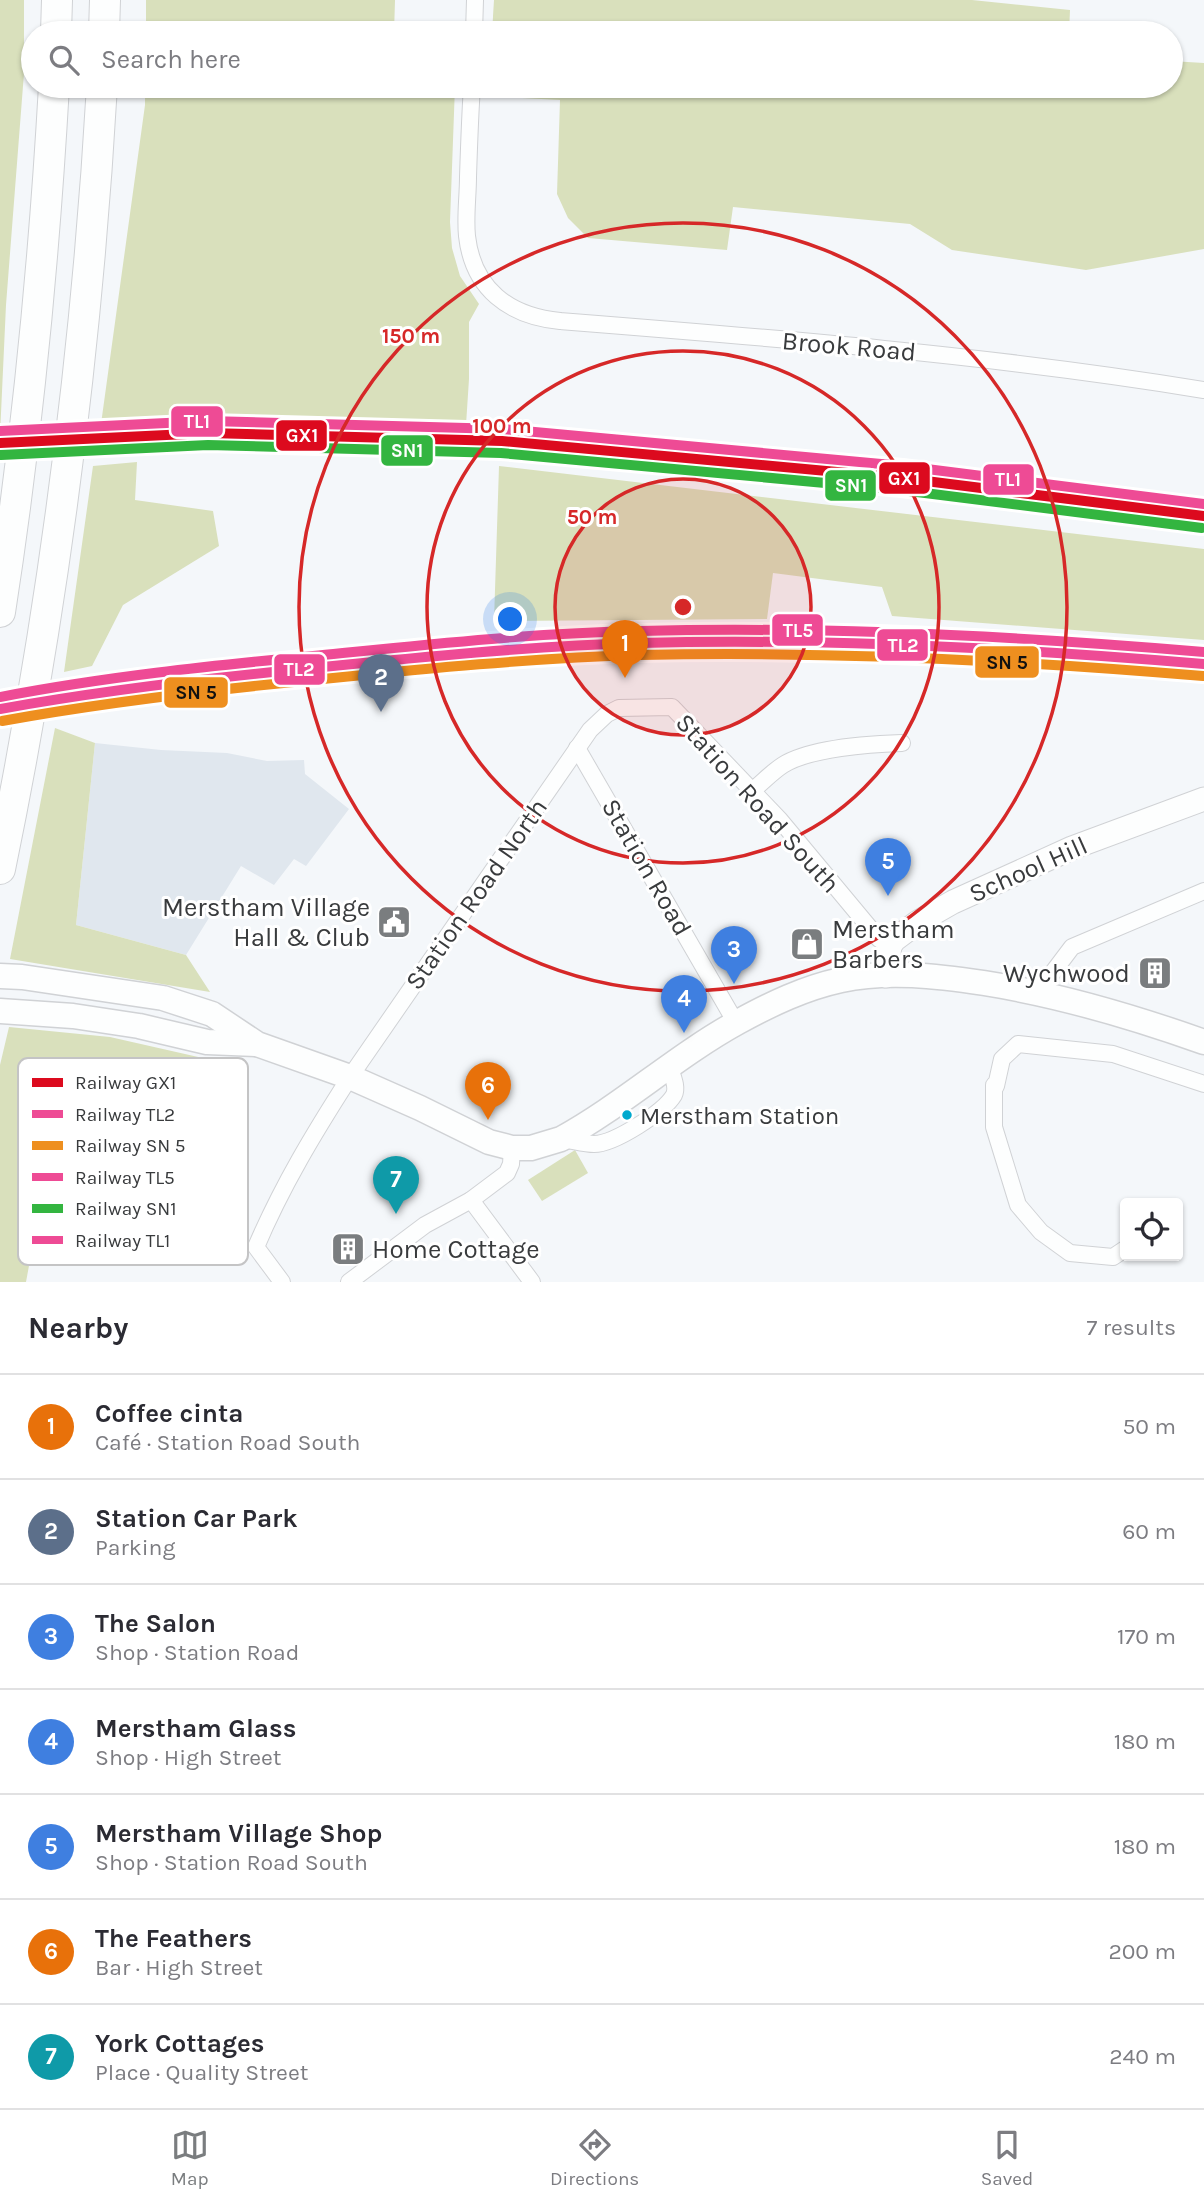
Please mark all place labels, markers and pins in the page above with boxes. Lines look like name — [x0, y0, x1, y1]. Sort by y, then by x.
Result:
centre of rings — [671, 595, 695, 619]
pin: 1 — [602, 620, 648, 678]
pin: 2 — [358, 654, 404, 712]
pin: 5 — [865, 838, 911, 896]
place label: Merstham Village Hall & Club — [162, 892, 370, 953]
public building icon: Merstham Village Hall & Club — [375, 903, 413, 941]
place label: Merstham Barbers — [832, 914, 955, 975]
shop icon: Merstham Barbers — [788, 925, 826, 963]
pin: 3 — [711, 926, 757, 984]
building icon: Wychwood — [1136, 954, 1174, 992]
place label: Wychwood — [1003, 958, 1130, 989]
pin: 4 — [661, 975, 707, 1033]
pin: 6 — [465, 1062, 511, 1120]
place label: Merstham Station — [640, 1102, 839, 1130]
marker: Merstham Station — [620, 1108, 634, 1122]
pin: 7 — [373, 1156, 419, 1214]
building icon: Home Cottage — [329, 1230, 367, 1268]
place label: Home Cottage — [372, 1234, 539, 1265]

